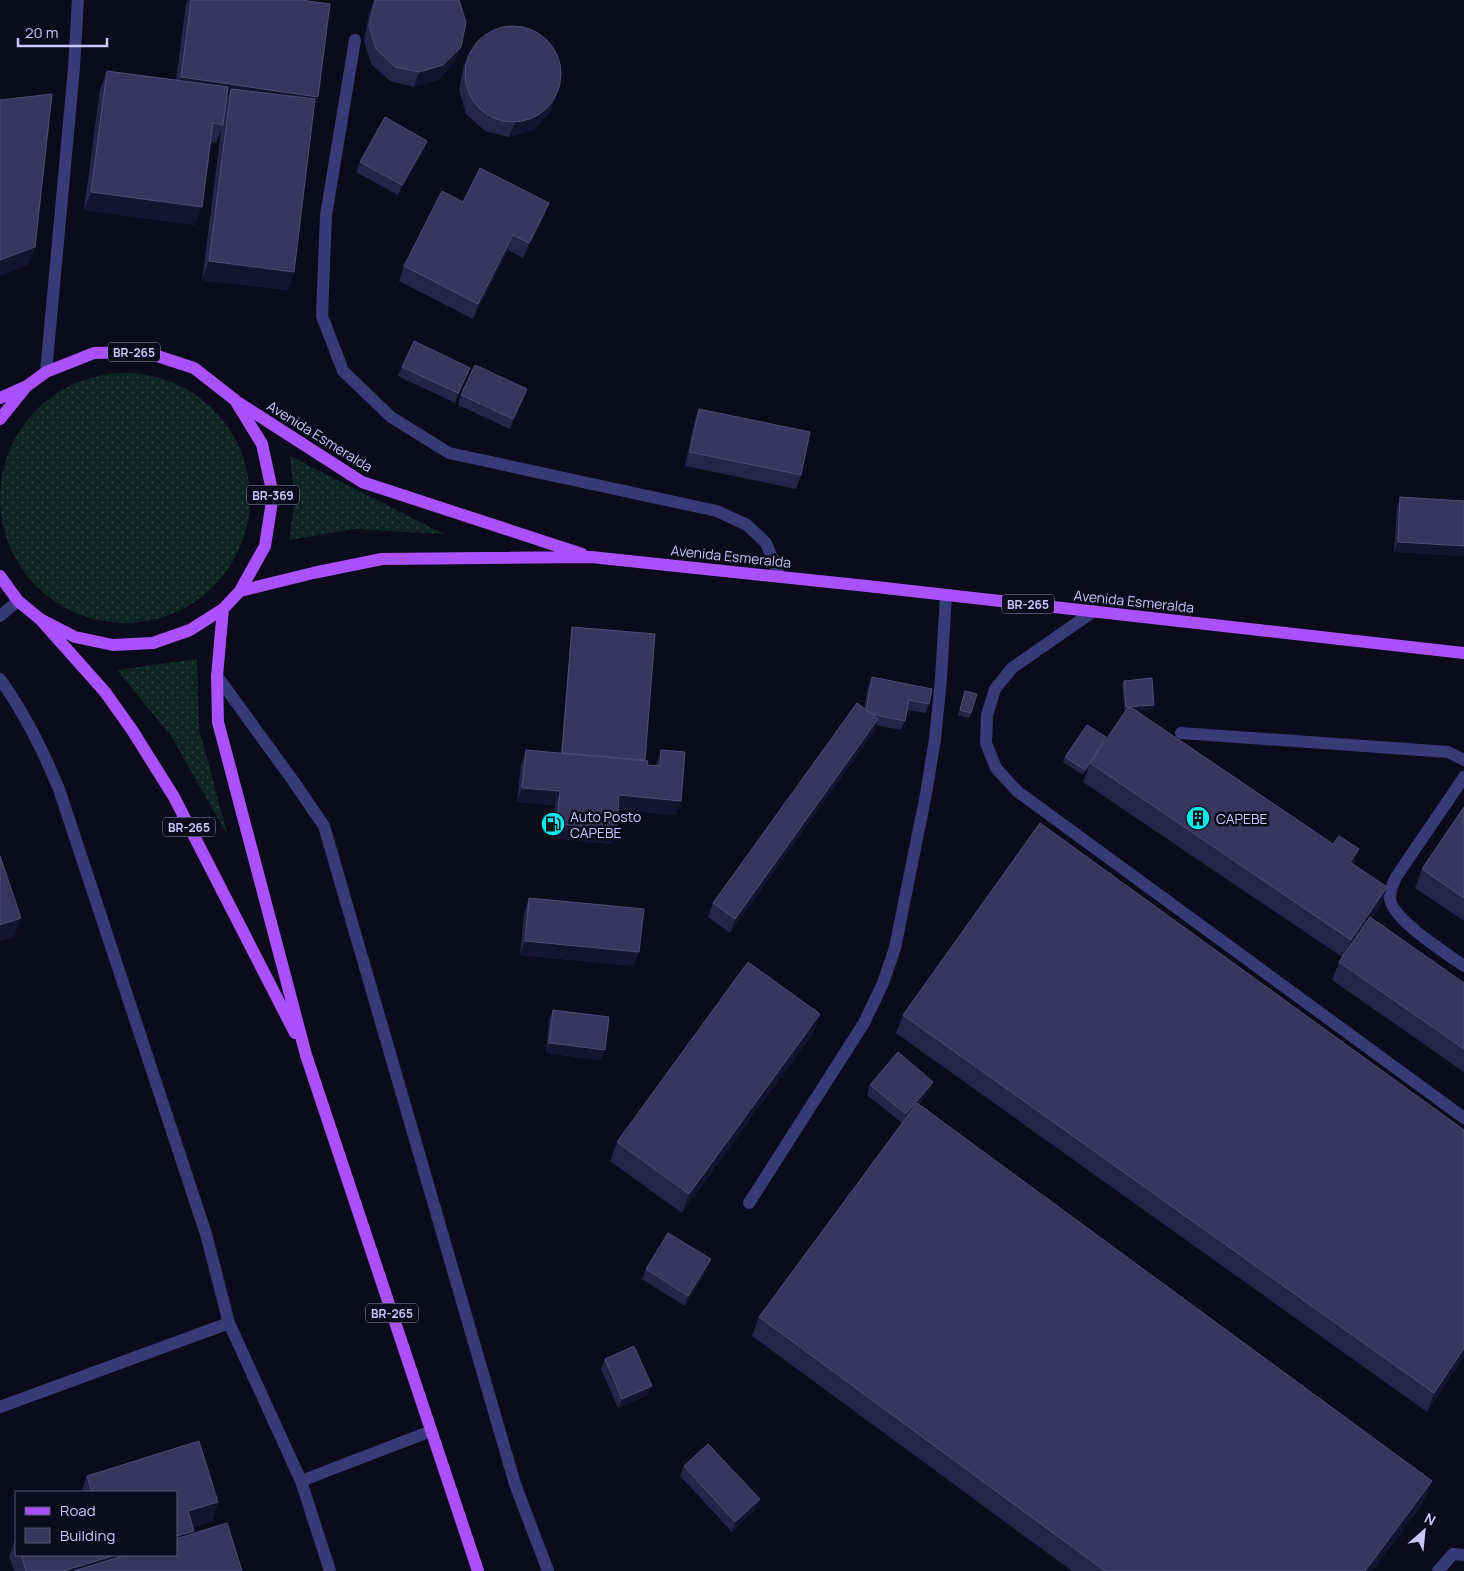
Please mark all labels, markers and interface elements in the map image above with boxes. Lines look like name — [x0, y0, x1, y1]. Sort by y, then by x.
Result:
scale bar — [18, 15, 106, 47]
text: 20 m — [25, 22, 58, 43]
road number: BR-265 — [108, 342, 160, 362]
street label: Avenida Esmeralda — [264, 396, 376, 476]
road number: BR-369 — [247, 486, 299, 504]
street label: Avenida Esmeralda — [670, 540, 792, 572]
street label: Avenida Esmeralda — [1073, 585, 1195, 617]
road number: BR-265 — [1002, 594, 1054, 614]
building icon: CAPEBE — [1185, 805, 1211, 831]
place label: Auto Posto CAPEBE — [570, 807, 641, 842]
place label: CAPEBE — [1216, 809, 1268, 828]
fuel station icon: Auto Posto CAPEBE — [540, 811, 566, 837]
road number: BR-265 — [163, 818, 215, 836]
road number: BR-265 — [366, 1304, 418, 1322]
legend — [15, 1491, 178, 1556]
text: Road — [60, 1500, 96, 1521]
north arrow — [1399, 1506, 1449, 1556]
text: N — [1421, 1508, 1439, 1530]
text: Building — [60, 1525, 115, 1546]

